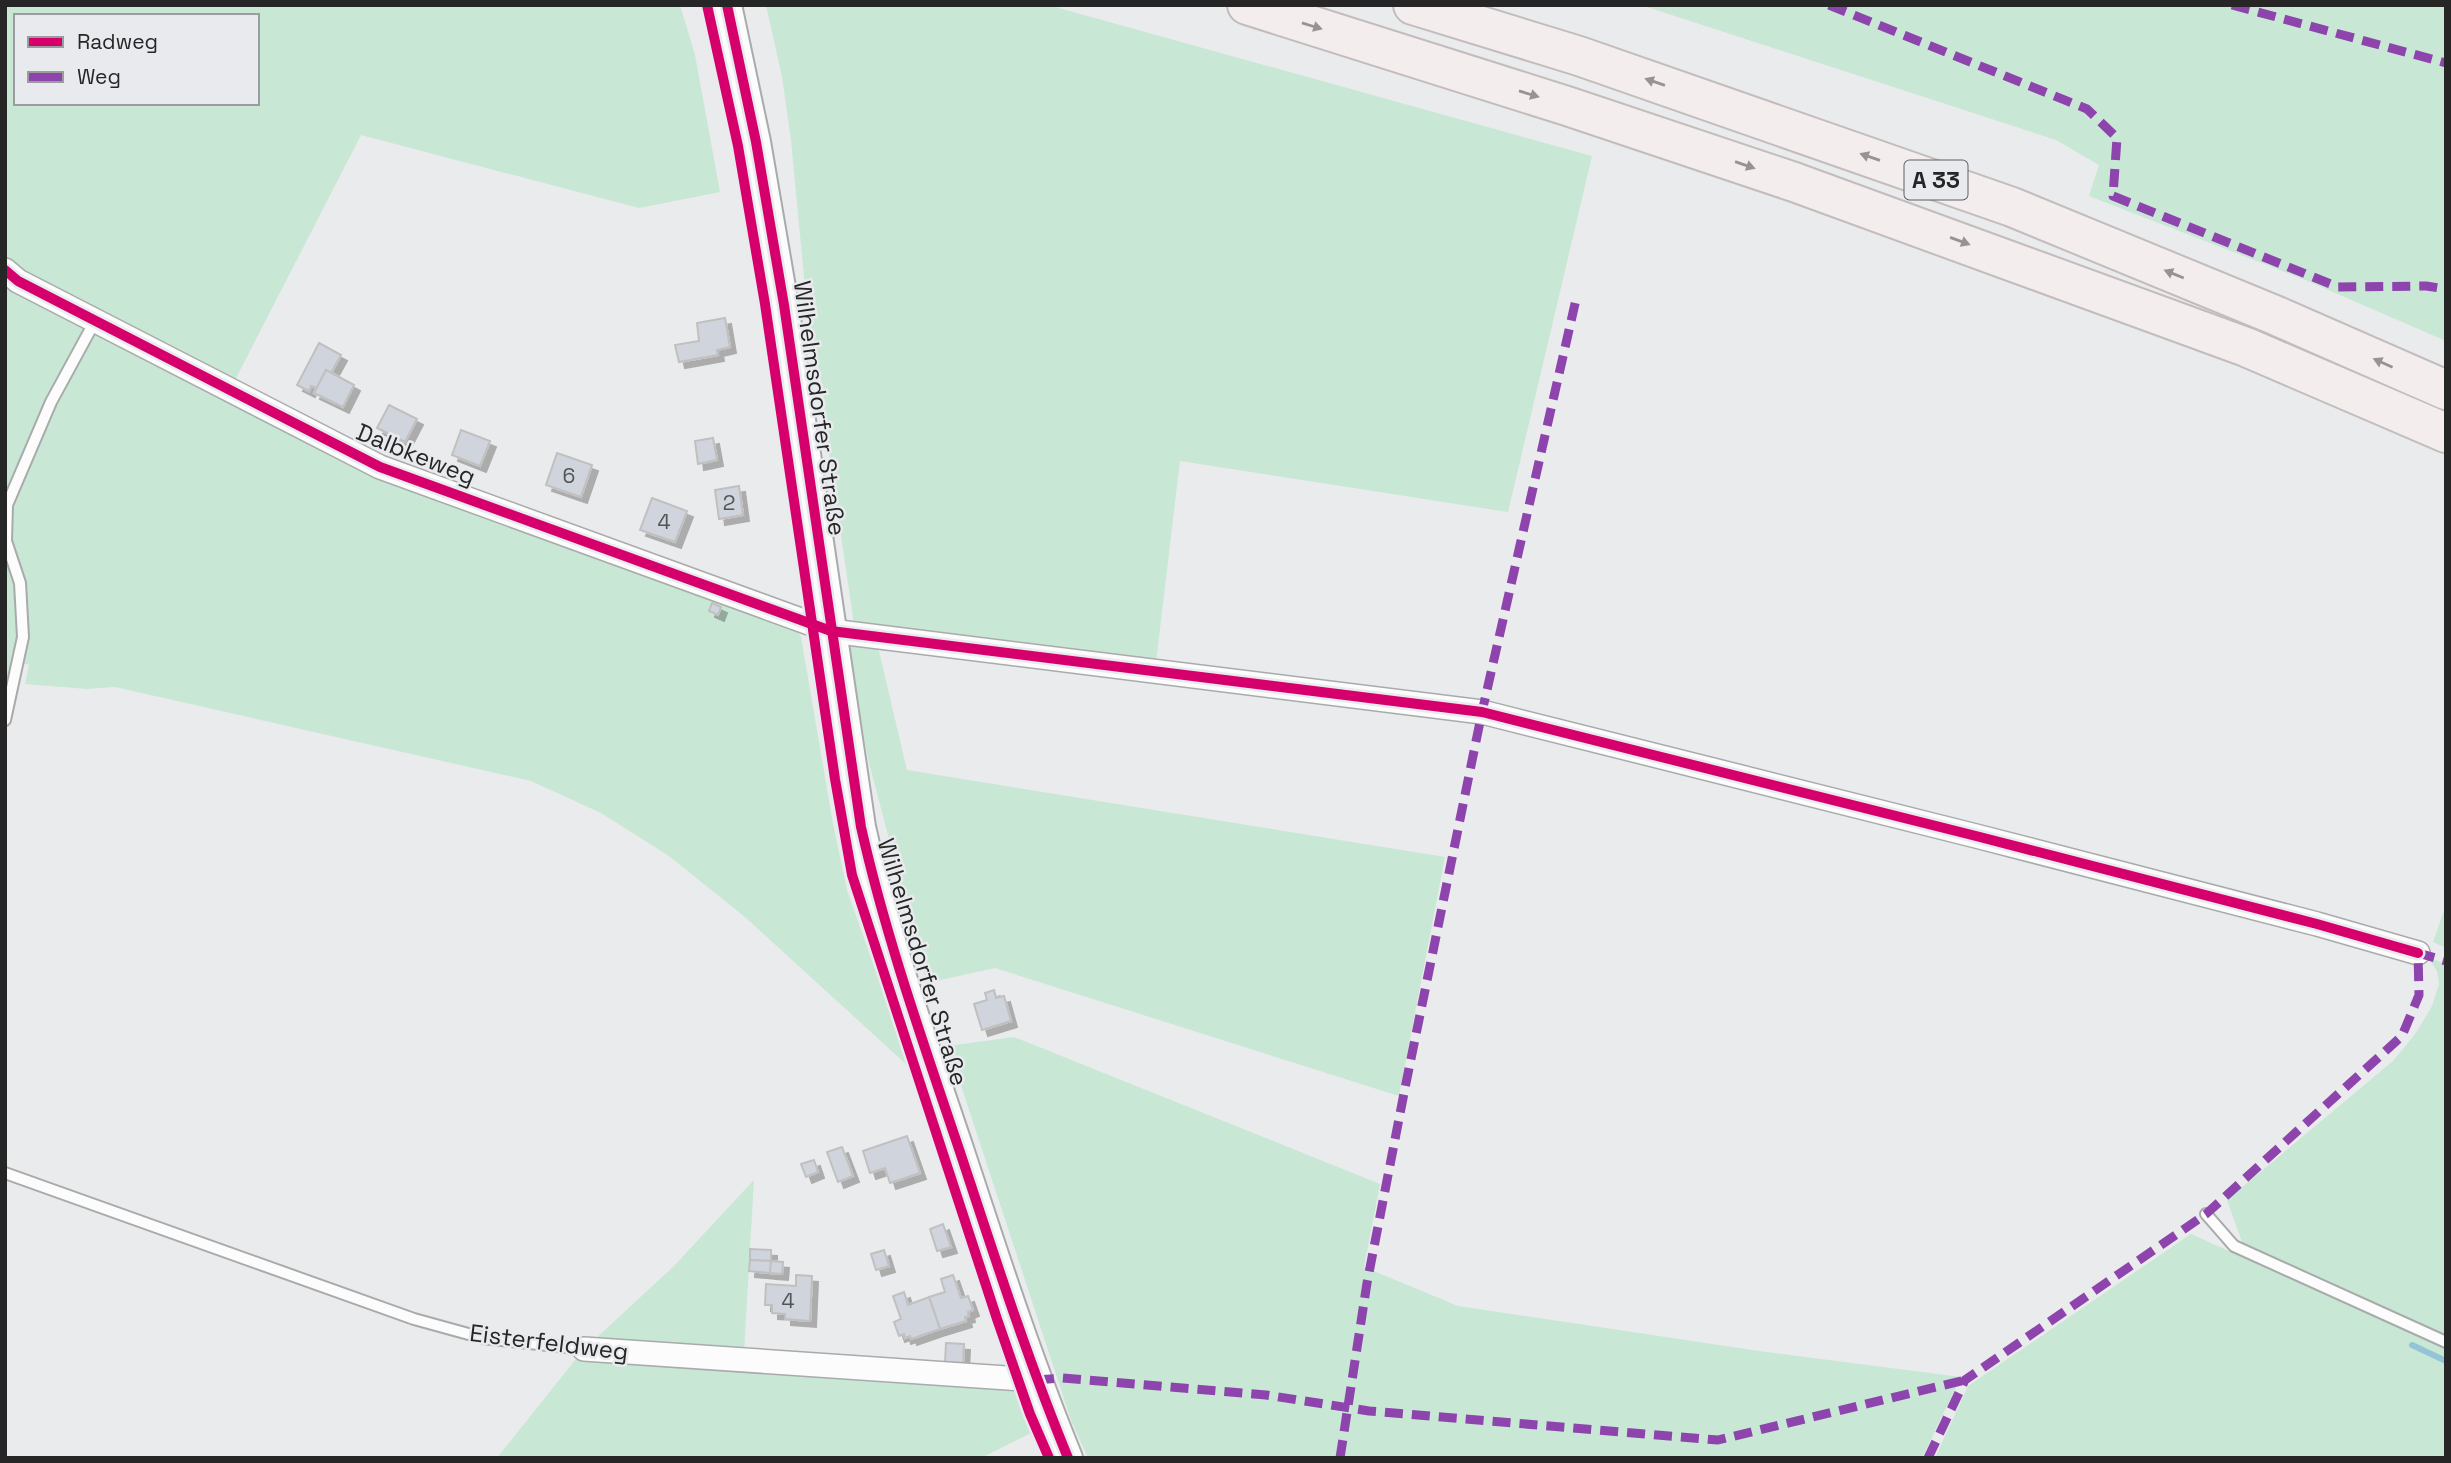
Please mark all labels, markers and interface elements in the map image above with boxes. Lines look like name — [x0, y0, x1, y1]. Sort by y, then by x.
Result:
legend — [14, 14, 259, 105]
one-way arrow — [1302, 21, 1323, 31]
text: Radweg — [77, 28, 158, 55]
text: Weg — [77, 63, 121, 90]
one-way arrow — [1645, 77, 1666, 88]
one-way arrow — [1519, 89, 1540, 99]
one-way arrow — [1860, 151, 1881, 162]
road number: A 33 — [1904, 160, 1968, 200]
one-way arrow — [1735, 161, 1756, 171]
one-way arrow — [1949, 236, 1970, 247]
one-way arrow — [2163, 268, 2184, 279]
street label: Wilhelmsdorfer Straße — [787, 279, 853, 537]
one-way arrow — [2373, 357, 2393, 369]
street label: Dalbkeweg — [352, 416, 480, 492]
house number: 6 — [563, 462, 575, 489]
house number: 2 — [723, 489, 735, 516]
house number: 4 — [657, 508, 671, 535]
street label: Wilhelmsdorfer Straße — [871, 835, 975, 1089]
house number: 4 — [781, 1287, 795, 1314]
street label: Eisterfeldweg — [468, 1317, 630, 1367]

